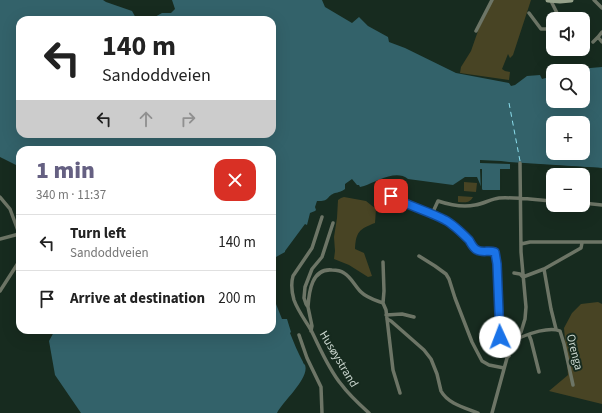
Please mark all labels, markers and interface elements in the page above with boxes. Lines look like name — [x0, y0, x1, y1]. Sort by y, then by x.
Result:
map controls — [546, 12, 590, 212]
button: sound — [546, 12, 590, 56]
text: 140 m — [102, 26, 176, 66]
icon: left — [36, 32, 88, 84]
text: Sandoddveien — [102, 63, 211, 88]
button: search — [546, 64, 590, 108]
icon: left — [93, 108, 115, 130]
icon: ahead — [135, 108, 157, 130]
icon: right — [177, 108, 199, 130]
button: + — [546, 116, 590, 160]
text: 1 min — [36, 153, 95, 188]
button: close — [214, 159, 256, 201]
button: − — [546, 168, 590, 212]
pin — [374, 179, 408, 213]
icon: arrive — [380, 185, 402, 207]
text: 340 m · 11:37 — [36, 186, 106, 204]
text: Turn left — [70, 223, 126, 244]
icon: left — [36, 232, 58, 254]
text: 140 m — [218, 232, 256, 253]
text: Sandoddveien — [70, 244, 149, 262]
icon: arrive — [36, 288, 58, 310]
text: Arrive at destination — [70, 288, 205, 309]
text: 200 m — [218, 288, 256, 309]
position arrow — [479, 316, 521, 358]
street label: Husøystrand — [315, 328, 362, 391]
street label: Orenga — [562, 332, 587, 372]

